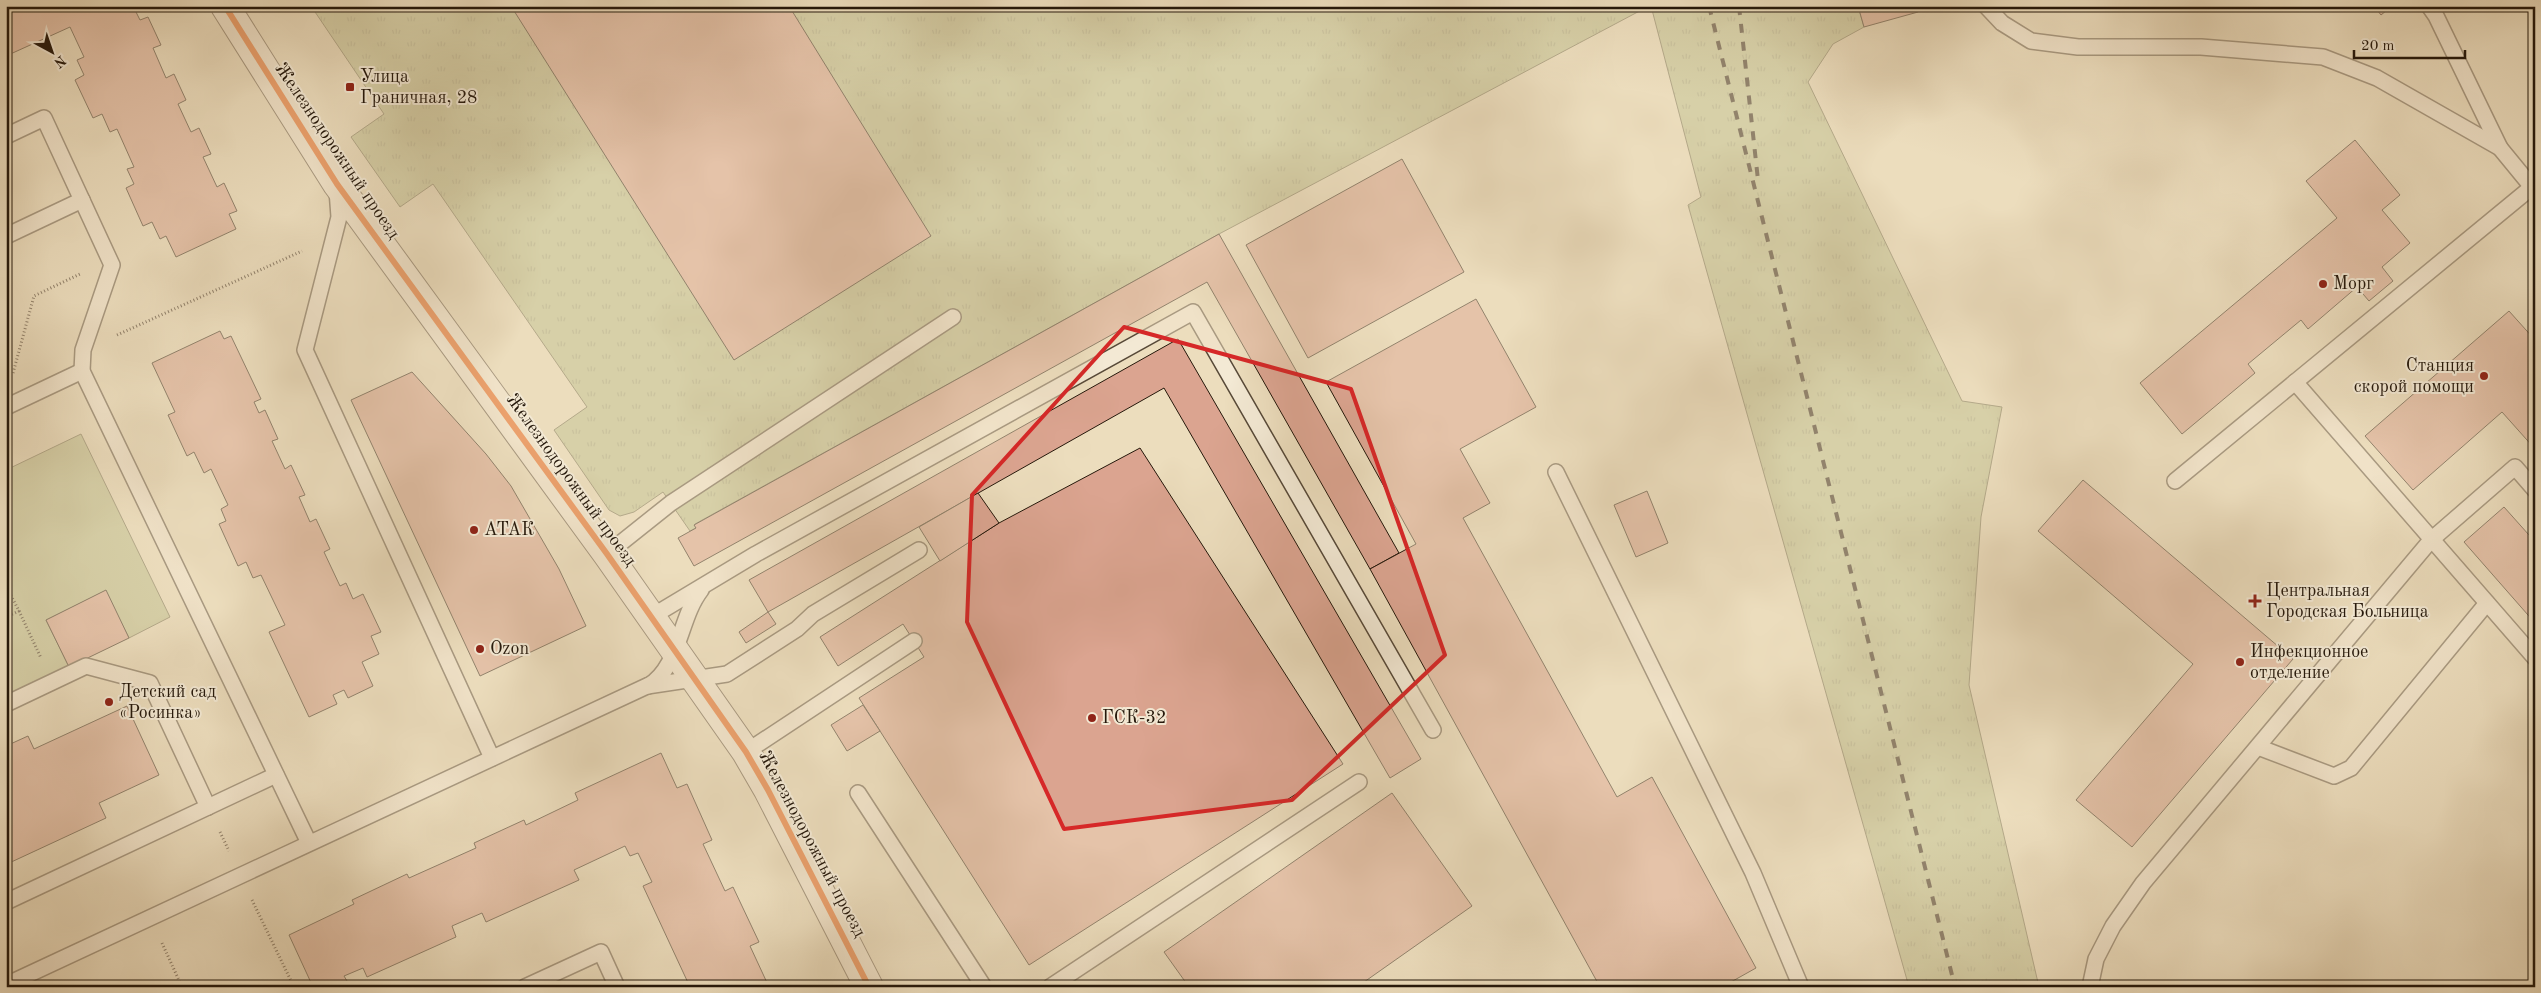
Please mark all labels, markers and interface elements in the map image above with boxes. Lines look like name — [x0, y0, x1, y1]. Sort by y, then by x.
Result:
north arrow — [28, 28, 78, 78]
scale bar — [2354, 28, 2465, 60]
text: 20 m — [2361, 39, 2395, 54]
text: N — [51, 52, 68, 70]
street label: Железнодорожный проезд — [271, 60, 403, 243]
place label: Улица Граничная, 28 — [360, 68, 478, 107]
marker: Улица Граничная, 28 — [344, 81, 356, 93]
place label: Морг — [2333, 275, 2374, 293]
marker: Морг — [2317, 278, 2329, 290]
place label: Станция скорой помощи — [2354, 357, 2474, 396]
marker: Станция скорой помощи — [2478, 370, 2490, 382]
street label: Железнодорожный проезд — [503, 390, 640, 570]
place label: АТАК — [484, 521, 534, 539]
marker: АТАК — [468, 524, 480, 536]
place label: Центральная Городская Больница — [2266, 582, 2429, 621]
marker: Центральная Городская Больница — [2248, 594, 2262, 608]
place label: Ozon — [490, 640, 529, 658]
marker: Ozon — [474, 643, 486, 655]
place label: Инфекционное отделение — [2250, 643, 2368, 682]
marker: Инфекционное отделение — [2234, 656, 2246, 668]
place label: Детский сад «Росинка» — [119, 683, 216, 722]
marker: Детский сад «Росинка» — [103, 696, 115, 708]
place label: ГСК-32 — [1102, 709, 1166, 727]
marker: ГСК-32 — [1086, 712, 1098, 724]
street label: Железнодорожный проезд — [755, 748, 869, 940]

